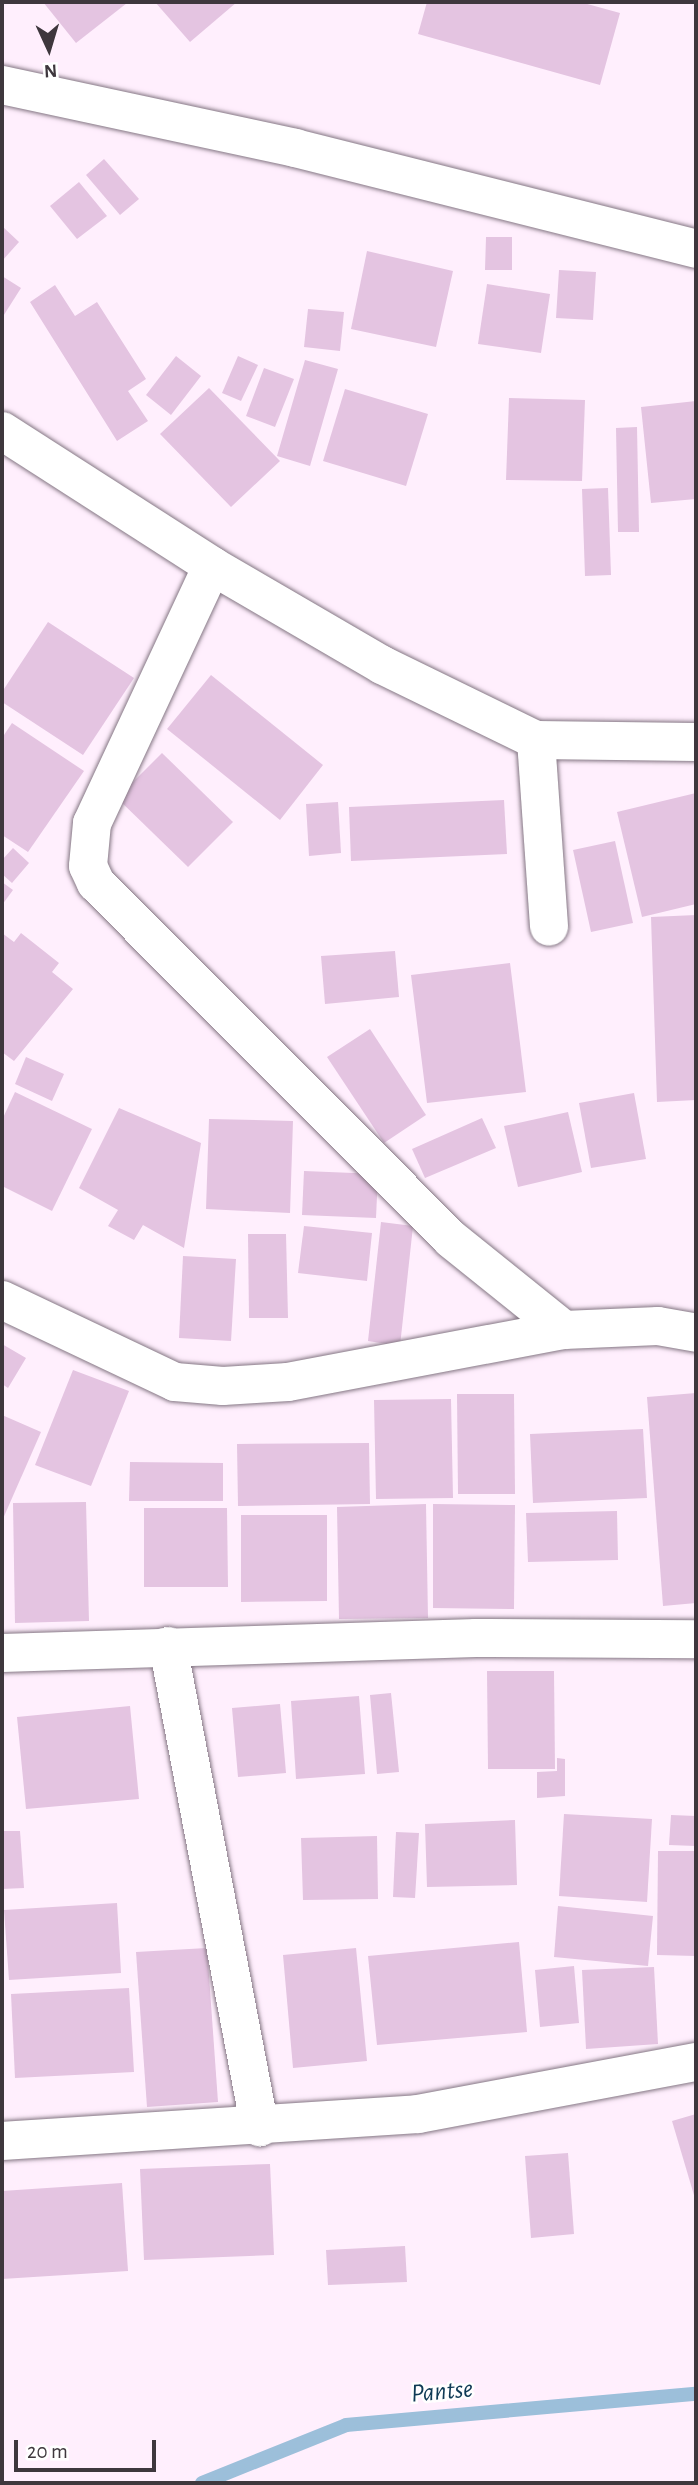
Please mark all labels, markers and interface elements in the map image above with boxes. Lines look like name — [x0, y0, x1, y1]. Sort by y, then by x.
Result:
north arrow — [14, 14, 84, 84]
text: N — [43, 61, 58, 80]
water label: Pantse — [410, 2374, 474, 2410]
scale bar — [18, 2426, 159, 2470]
text: 20 m — [27, 2441, 68, 2462]

